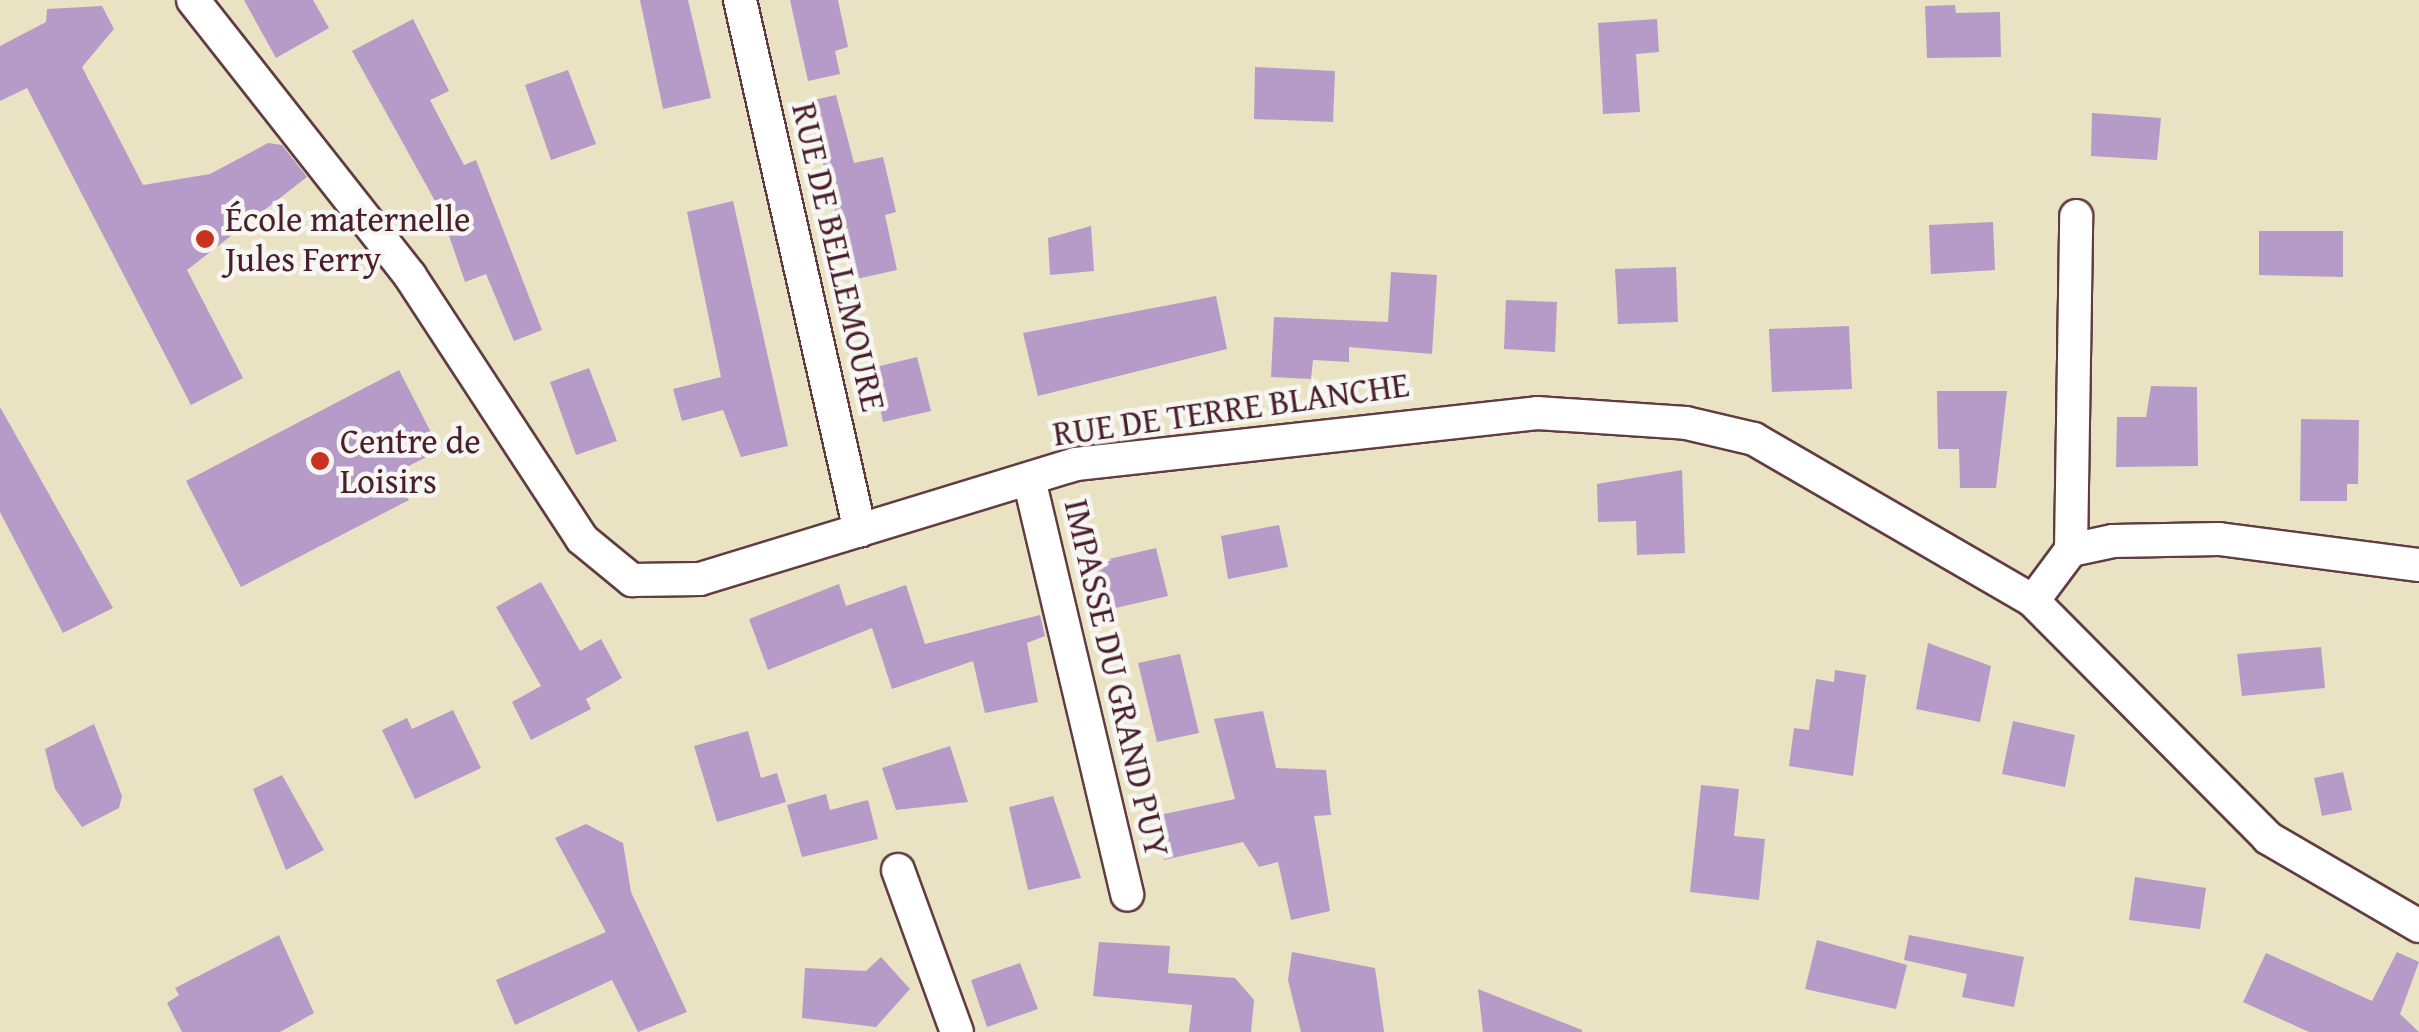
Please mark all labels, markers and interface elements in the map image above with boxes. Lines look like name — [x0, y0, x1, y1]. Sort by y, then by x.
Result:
street label: RUE DE BELLEMOURE — [783, 99, 895, 415]
place label: École maternelle Jules Ferry — [225, 198, 471, 280]
marker: École maternelle Jules Ferry — [194, 228, 216, 250]
street label: RUE DE TERRE BLANCHE — [1050, 363, 1412, 455]
place label: Centre de Loisirs — [340, 420, 481, 502]
marker: Centre de Loisirs — [309, 450, 331, 472]
street label: IMPASSE DU GRAND PUY — [1055, 495, 1179, 861]

